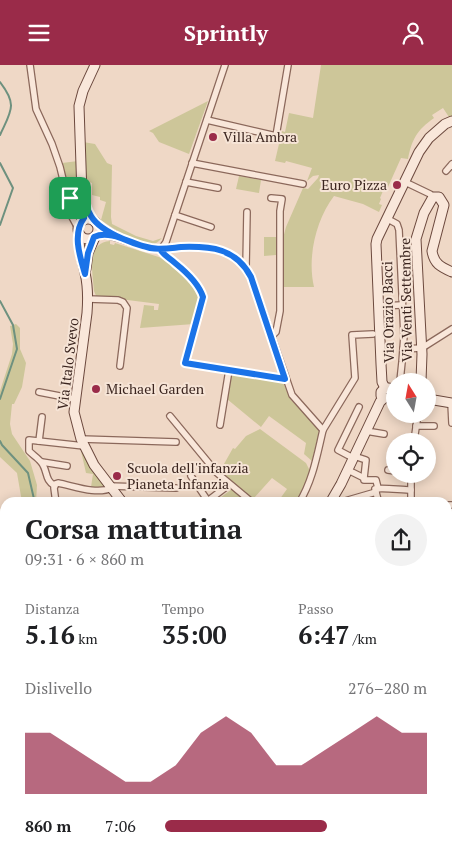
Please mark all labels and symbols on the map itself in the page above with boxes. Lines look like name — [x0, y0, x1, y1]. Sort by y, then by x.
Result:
place label: Villa Ambra — [223, 127, 297, 146]
marker: Villa Ambra — [207, 131, 219, 143]
place label: Euro Pizza — [321, 175, 387, 194]
pin — [49, 177, 91, 219]
marker: Euro Pizza — [391, 179, 403, 191]
street label: Via Venti Settembre — [395, 238, 416, 362]
street label: Via Orazio Bacci — [377, 261, 398, 363]
street label: Via Italo Svevo — [52, 317, 83, 411]
north arrow — [386, 373, 436, 423]
place label: Michael Garden — [106, 379, 205, 398]
marker: Michael Garden — [90, 383, 102, 395]
place label: Scuola dell'infanzia Pianeta Infanzia — [127, 458, 249, 493]
marker: Scuola dell'infanzia Pianeta Infanzia — [111, 470, 123, 482]

